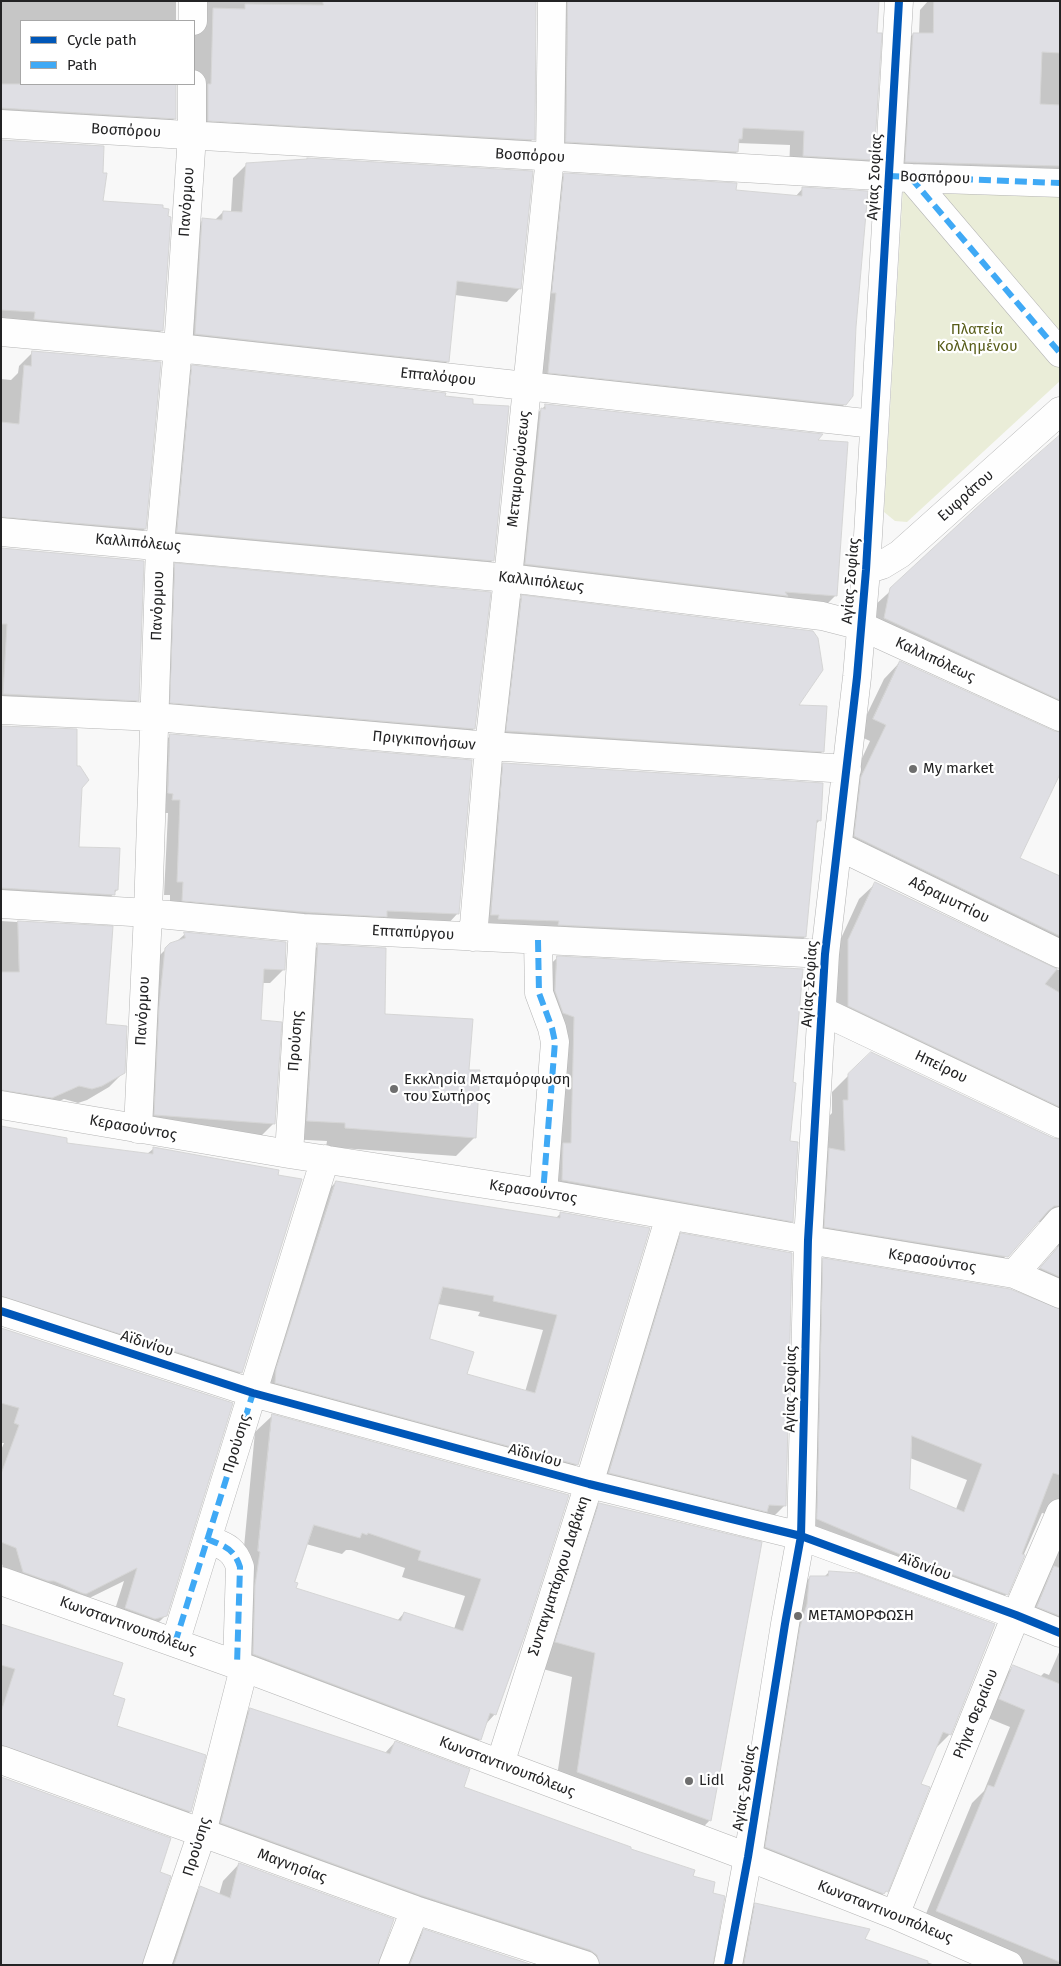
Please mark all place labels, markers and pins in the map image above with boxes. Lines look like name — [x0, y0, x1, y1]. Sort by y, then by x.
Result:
place label: My market — [923, 760, 994, 778]
marker: My market — [907, 763, 919, 775]
place label: Εκκλησία Μεταμόρφωση του Σωτήρος — [404, 1071, 570, 1106]
marker: Εκκλησία Μεταμόρφωση του Σωτήρος — [388, 1083, 400, 1095]
place label: ΜΕΤΑΜΟΡΦΩΣΗ — [808, 1607, 914, 1625]
marker: ΜΕΤΑΜΟΡΦΩΣΗ — [792, 1610, 804, 1622]
place label: Lidl — [699, 1772, 724, 1790]
marker: Lidl — [683, 1775, 695, 1787]

